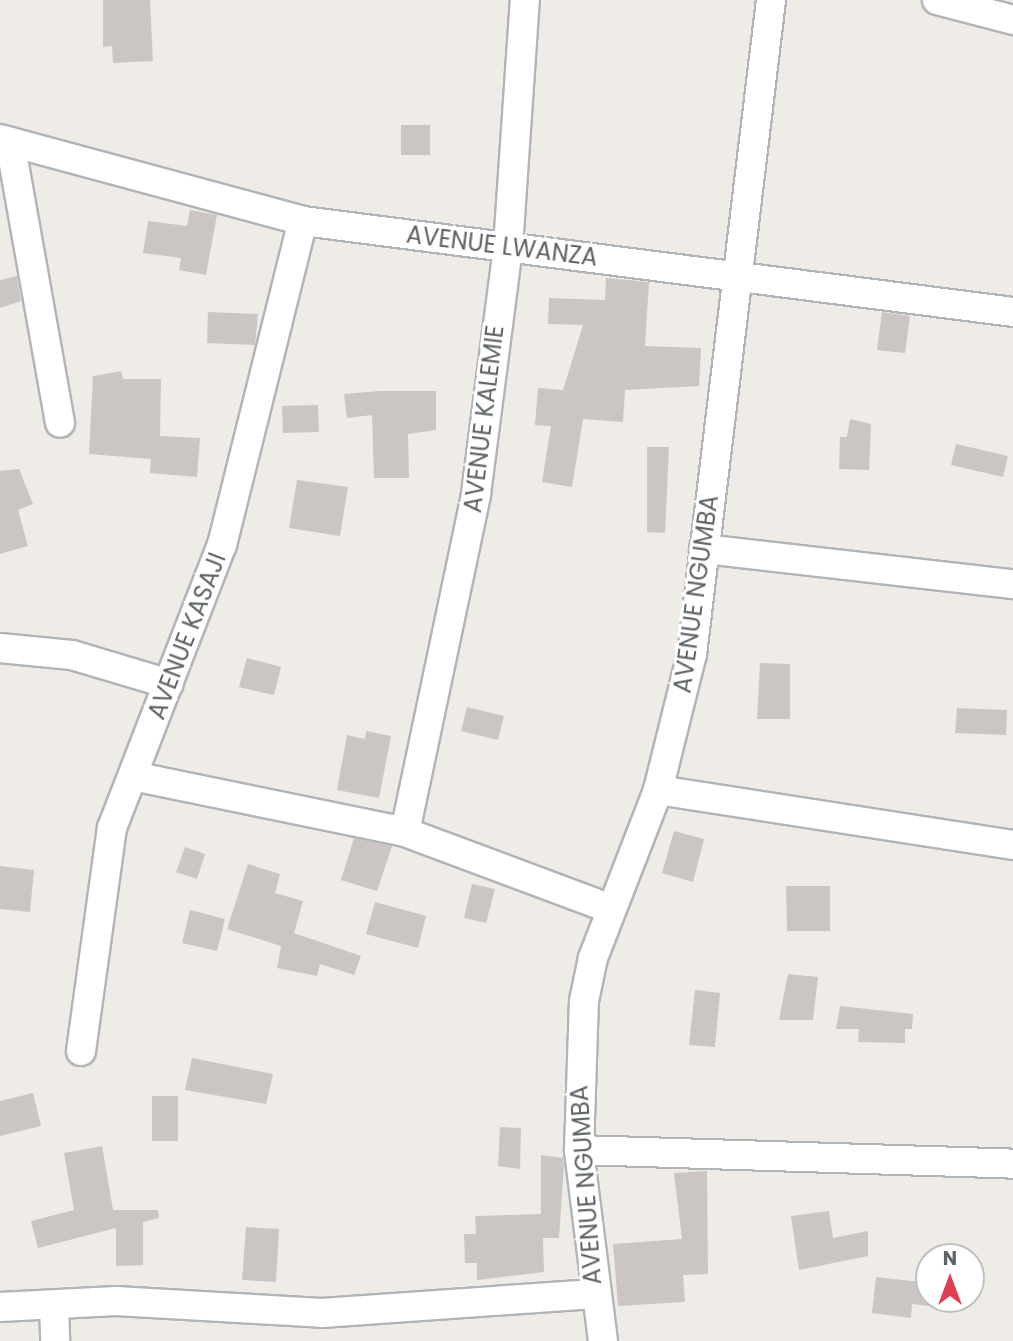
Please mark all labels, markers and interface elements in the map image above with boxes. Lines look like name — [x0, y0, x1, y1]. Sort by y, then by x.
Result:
street label: AVENUE LWANZA — [405, 220, 599, 272]
street label: AVENUE KALEMIE — [458, 324, 510, 514]
street label: AVENUE NGUMBA — [668, 493, 724, 695]
street label: AVENUE KASAJI — [142, 549, 232, 723]
street label: AVENUE NGUMBA — [565, 1084, 607, 1286]
north arrow — [915, 1243, 985, 1313]
text: N — [943, 1245, 957, 1272]

